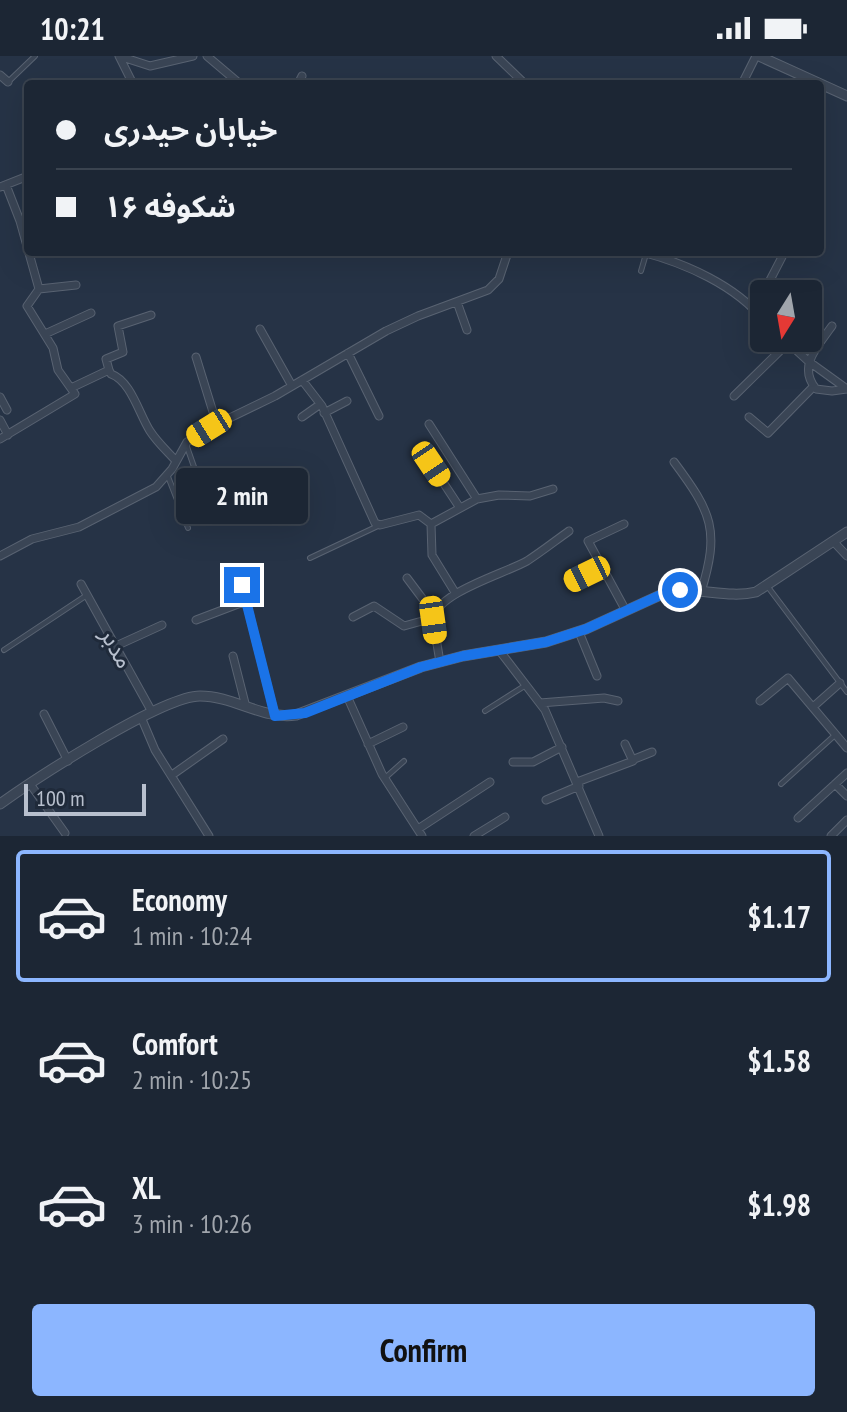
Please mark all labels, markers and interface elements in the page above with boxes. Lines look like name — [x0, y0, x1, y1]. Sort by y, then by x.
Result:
text: 10:21 — [40, 9, 105, 48]
text: خیابان حیدری — [104, 109, 277, 148]
text: شکوفه ۱۶ — [104, 186, 236, 225]
north arrow — [750, 280, 822, 352]
map controls — [750, 280, 822, 352]
car — [182, 405, 236, 451]
car — [408, 437, 454, 491]
callout: 2 min — [176, 469, 308, 525]
text: 2 min — [216, 479, 268, 512]
car — [560, 553, 614, 595]
route end — [224, 567, 260, 603]
route start — [662, 572, 698, 608]
car — [418, 595, 448, 645]
street label: مدبر — [93, 622, 141, 674]
scale bar — [24, 780, 146, 816]
text: 100 m — [36, 784, 85, 812]
icon: car — [36, 880, 108, 952]
text: Economy — [132, 880, 227, 919]
text: $1.17 — [747, 897, 811, 936]
text: 1 min · 10:24 — [132, 919, 252, 952]
icon: car — [36, 1024, 108, 1096]
text: Comfort — [132, 1024, 218, 1063]
text: $1.58 — [747, 1041, 811, 1080]
text: 2 min · 10:25 — [132, 1063, 252, 1096]
icon: car — [36, 1168, 108, 1240]
text: XL — [132, 1168, 161, 1207]
text: $1.98 — [747, 1185, 811, 1224]
text: 3 min · 10:26 — [132, 1207, 252, 1240]
button: Confirm — [32, 1304, 815, 1396]

